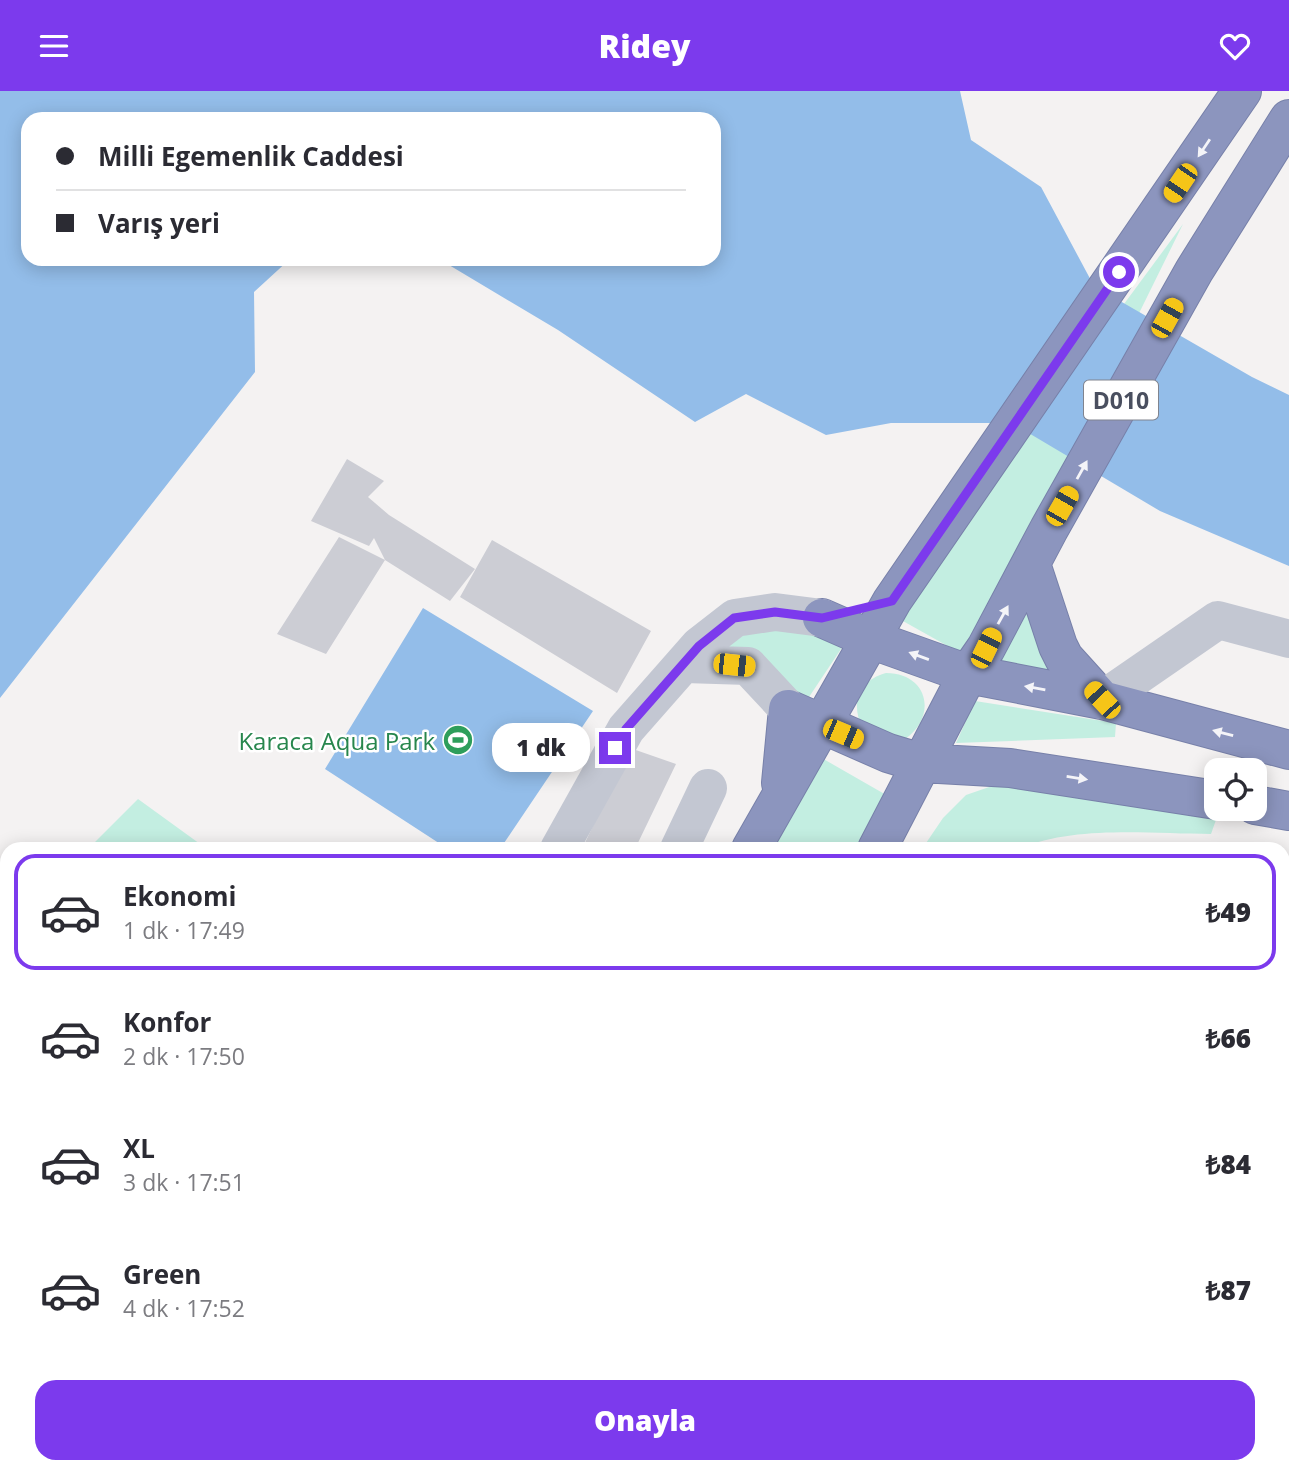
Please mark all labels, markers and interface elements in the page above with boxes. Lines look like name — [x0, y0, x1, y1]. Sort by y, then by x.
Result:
text: Ridey — [599, 24, 690, 67]
icon: menu — [35, 27, 73, 65]
icon: heart — [1216, 27, 1254, 65]
text: Milli Egemenlik Caddesi — [98, 138, 404, 174]
one-way arrow — [1198, 138, 1211, 157]
car — [1160, 160, 1201, 206]
text: Varış yeri — [98, 205, 220, 241]
route start — [1103, 256, 1135, 288]
car — [1148, 295, 1187, 341]
road number: D010 — [1084, 381, 1158, 419]
one-way arrow — [1076, 460, 1088, 480]
car — [1043, 483, 1082, 529]
one-way arrow — [997, 606, 1009, 625]
car — [968, 625, 1005, 671]
one-way arrow — [908, 651, 929, 662]
car — [713, 652, 756, 678]
car — [1080, 677, 1125, 723]
one-way arrow — [1024, 682, 1046, 693]
car — [820, 716, 867, 752]
sports icon: Karaca Aqua Park — [441, 723, 475, 757]
callout: 1 dk — [492, 723, 590, 773]
place label: Karaca Aqua Park — [238, 724, 435, 757]
one-way arrow — [1212, 727, 1233, 737]
text: 1 dk — [516, 731, 566, 763]
route end — [599, 732, 631, 764]
map controls — [1204, 758, 1267, 821]
button: locate — [1204, 758, 1267, 821]
one-way arrow — [1067, 773, 1089, 784]
text: Ekonomi — [123, 878, 236, 914]
icon: car — [39, 881, 102, 944]
text: ₺49 — [1206, 894, 1251, 930]
text: 1 dk · 17:49 — [123, 914, 245, 946]
text: Konfor — [123, 1004, 211, 1040]
icon: car — [39, 1007, 102, 1070]
text: ₺66 — [1206, 1020, 1251, 1056]
text: 2 dk · 17:50 — [123, 1040, 245, 1072]
text: XL — [123, 1130, 155, 1166]
icon: car — [39, 1133, 102, 1196]
text: ₺84 — [1206, 1146, 1251, 1182]
text: 3 dk · 17:51 — [123, 1166, 245, 1198]
text: Green — [123, 1256, 201, 1292]
icon: car — [39, 1259, 102, 1322]
text: ₺87 — [1206, 1272, 1251, 1308]
text: 4 dk · 17:52 — [123, 1292, 245, 1324]
button: Onayla — [35, 1380, 1255, 1460]

